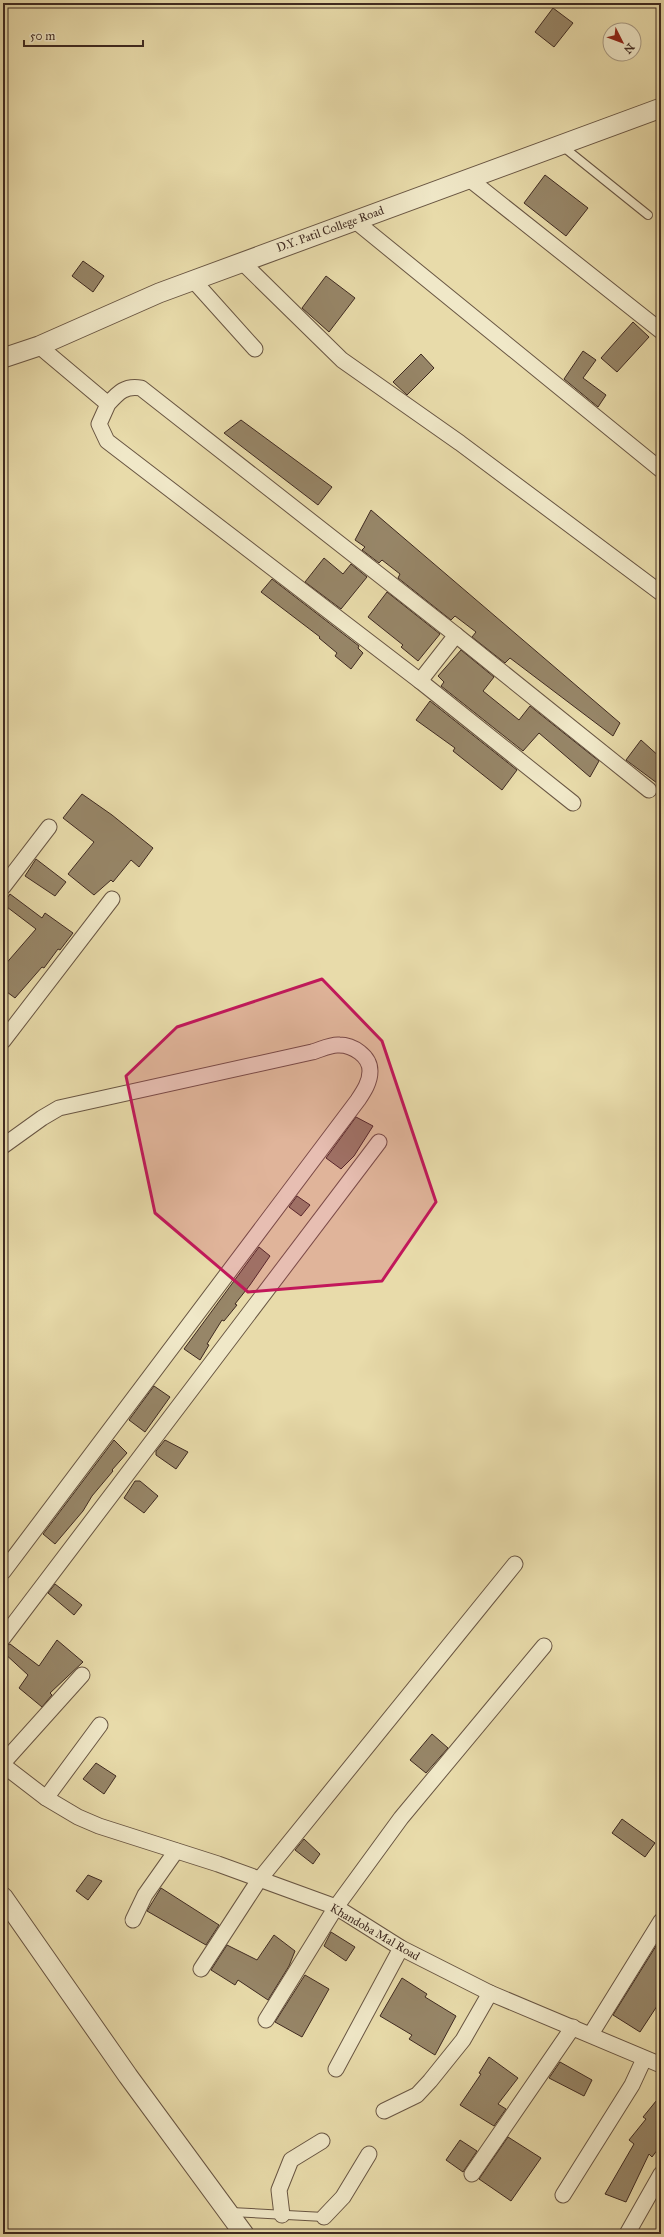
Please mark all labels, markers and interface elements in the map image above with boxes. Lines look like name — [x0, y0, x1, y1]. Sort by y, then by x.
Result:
scale bar — [24, 22, 143, 48]
north arrow — [602, 22, 642, 62]
text: 50 m — [30, 29, 55, 43]
text: N — [621, 41, 637, 57]
street label: D.Y. Patil College Road — [274, 203, 386, 256]
street label: Khandoba Mal Road — [328, 1901, 422, 1963]

